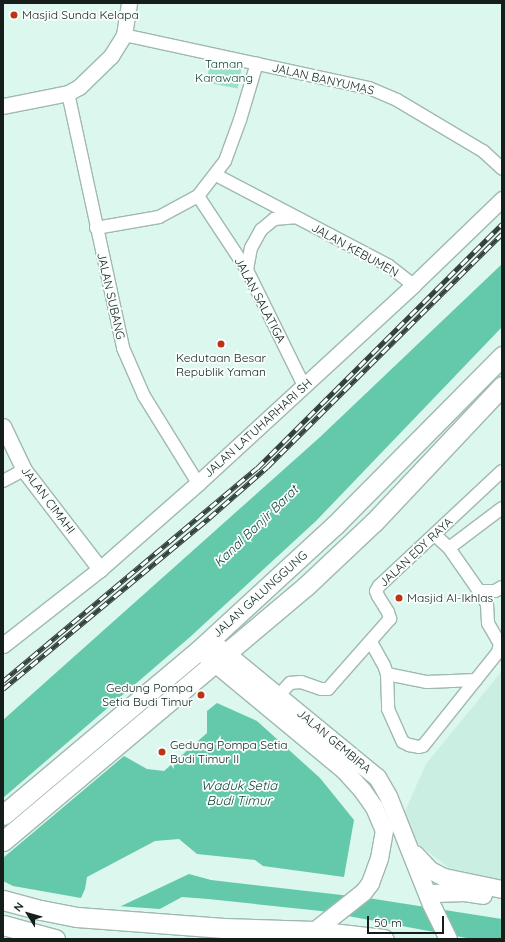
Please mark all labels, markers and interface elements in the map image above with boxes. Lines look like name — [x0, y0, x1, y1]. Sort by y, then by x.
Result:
place label: Masjid Sunda Kelapa — [22, 8, 139, 22]
marker: Masjid Sunda Kelapa — [9, 10, 19, 20]
park label: Taman Karawang — [195, 57, 253, 85]
street label: JALAN BANYUMAS — [270, 60, 376, 98]
street label: JALAN KEBUMEN — [309, 220, 401, 280]
street label: JALAN SUBANG — [94, 251, 128, 341]
street label: JALAN SALATIGA — [231, 255, 289, 345]
marker: Kedutaan Besar Republik Yaman — [216, 339, 226, 349]
place label: Kedutaan Besar Republik Yaman — [176, 351, 266, 379]
street label: JALAN LATUHARHARI SH — [201, 376, 315, 480]
street label: JALAN CIMAHI — [18, 463, 78, 537]
water label: Kanal Banjir Barat — [211, 482, 301, 570]
street label: JALAN EDY RAYA — [376, 514, 456, 590]
street label: JALAN GALUNGGUNG — [210, 548, 310, 640]
place label: Masjid Al-Ikhlas — [407, 591, 493, 605]
marker: Masjid Al-Ikhlas — [394, 593, 404, 603]
place label: Gedung Pompa Setia Budi Timur — [102, 681, 193, 709]
marker: Gedung Pompa Setia Budi Timur — [196, 690, 206, 700]
street label: JALAN GEMBIRA — [294, 706, 374, 776]
place label: Gedung Pompa Setia Budi Timur II — [170, 738, 288, 766]
marker: Gedung Pompa Setia Budi Timur II — [157, 747, 167, 757]
water label: Waduk Setia Budi Timur — [201, 778, 277, 809]
north arrow — [8, 894, 48, 934]
text: N — [10, 899, 26, 914]
scale bar — [369, 908, 446, 934]
text: 50 m — [374, 915, 402, 930]

